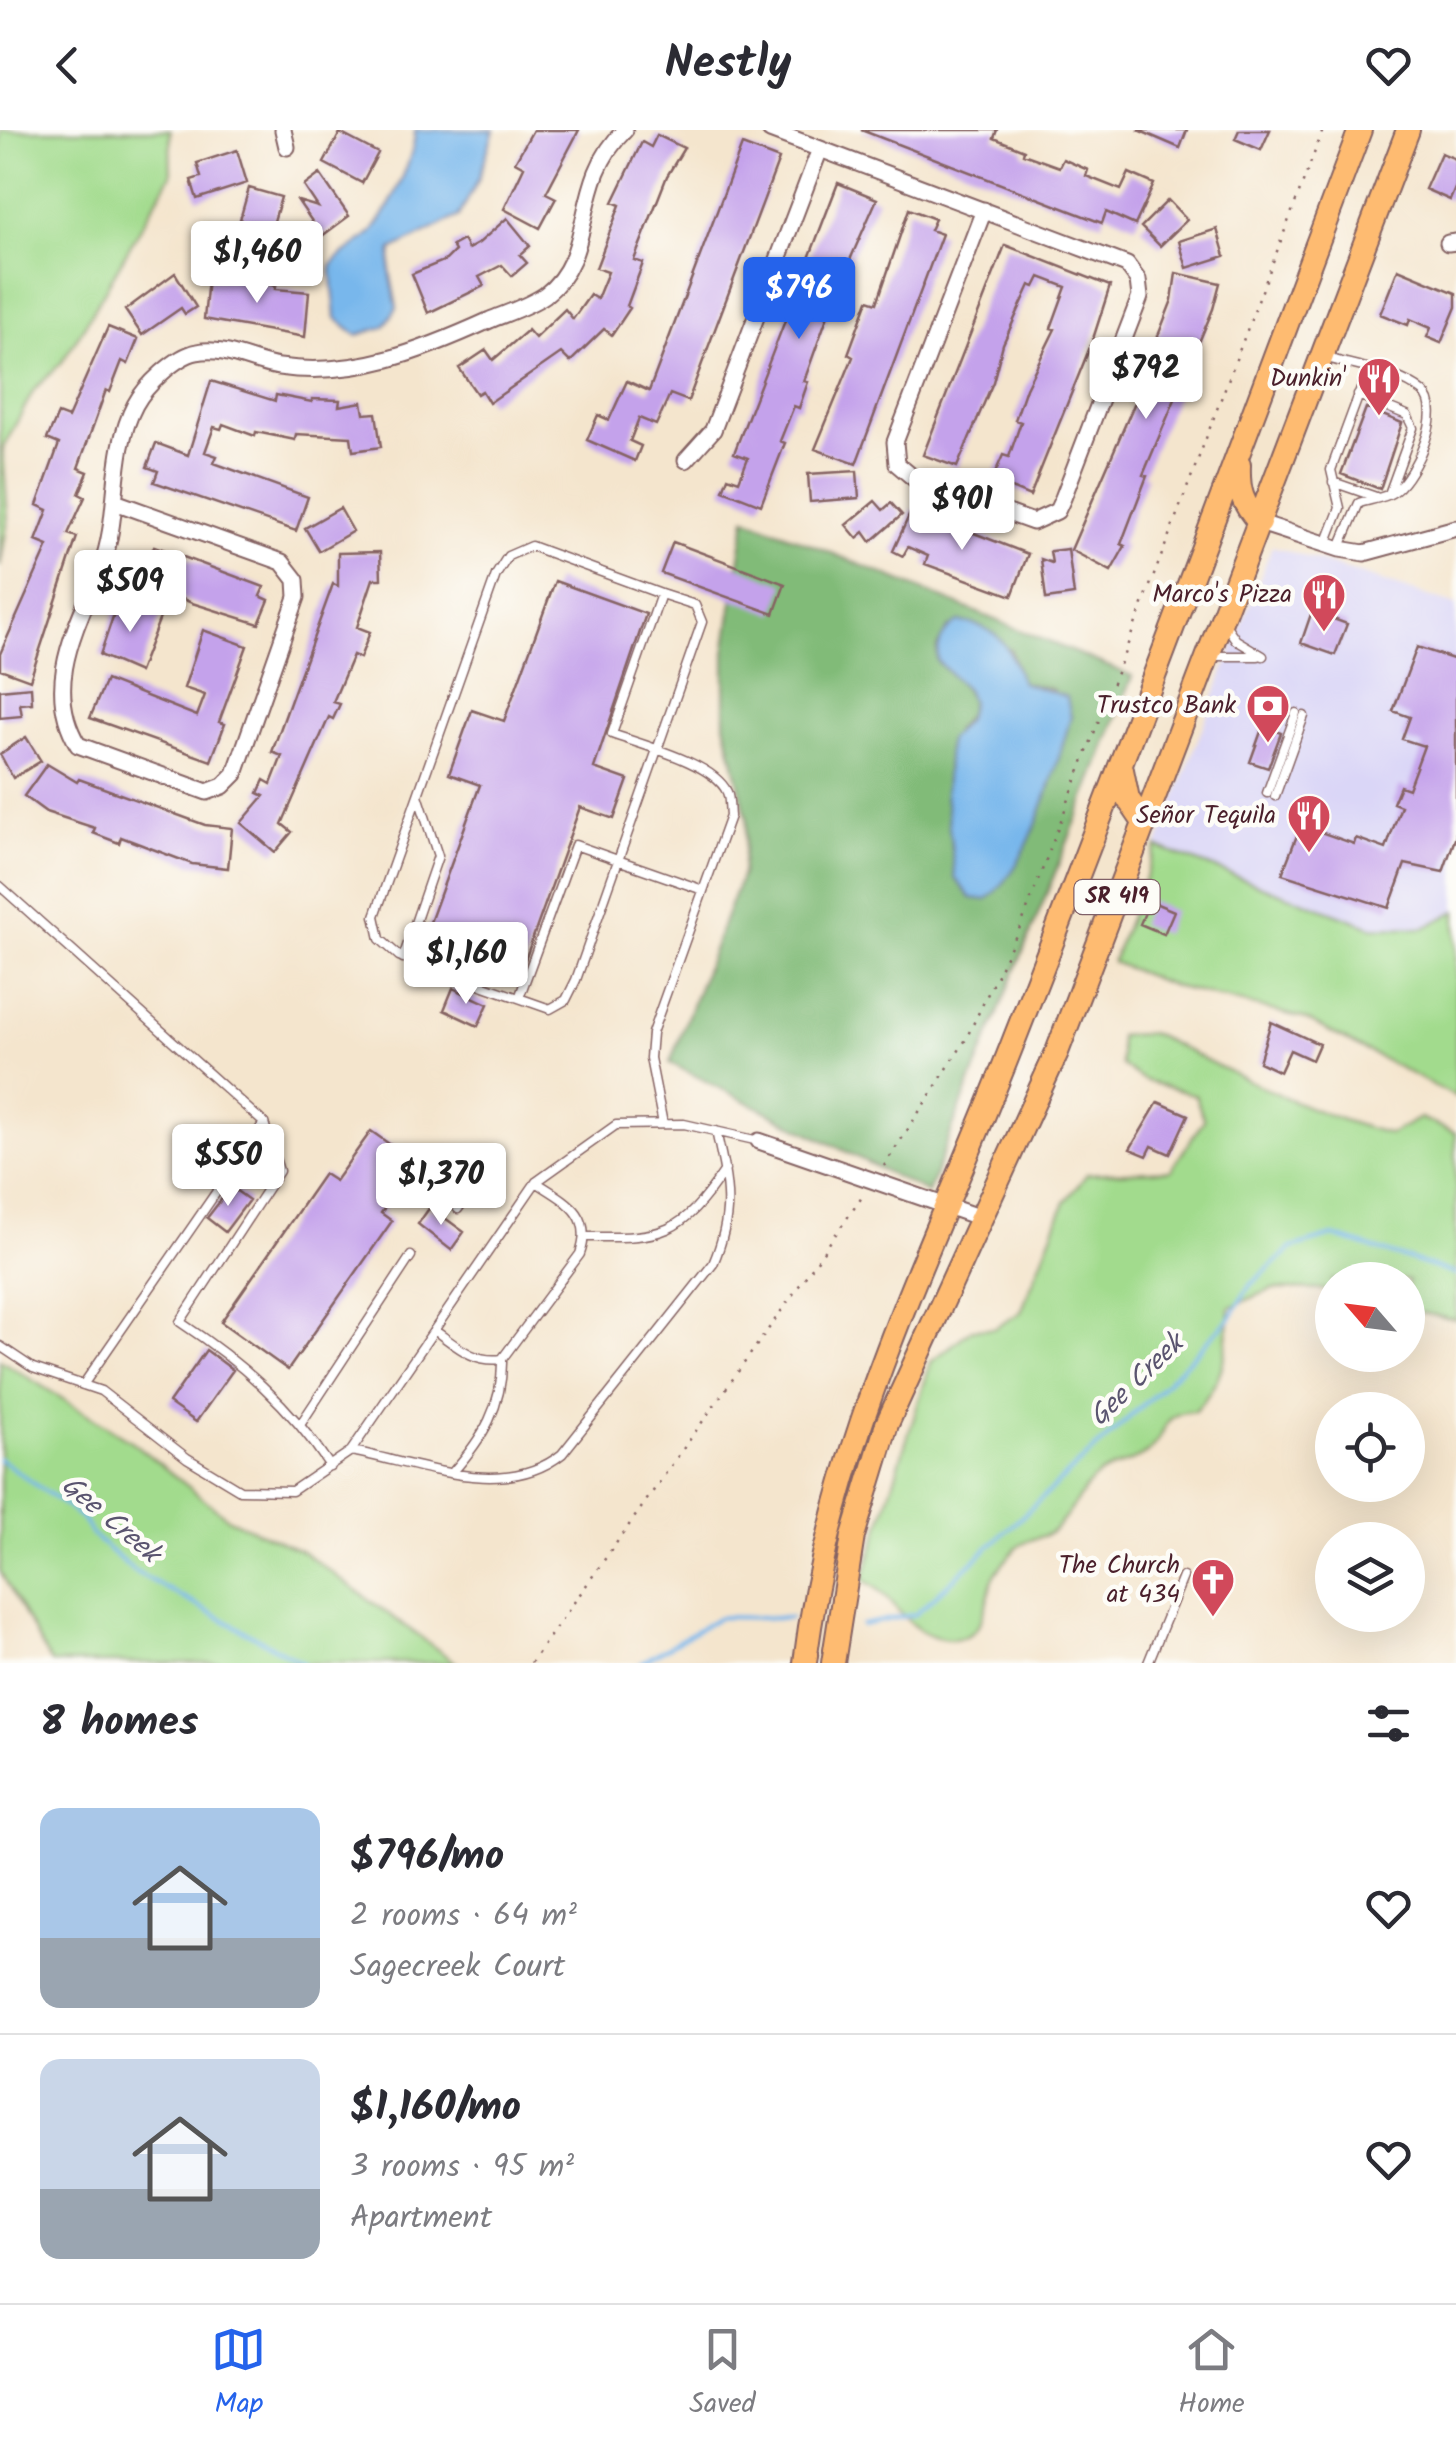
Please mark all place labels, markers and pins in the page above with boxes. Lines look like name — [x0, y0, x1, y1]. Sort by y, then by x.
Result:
pin: $1,460 — [176, 221, 338, 306]
pin: $796 — [740, 257, 858, 342]
pin: $792 — [1087, 337, 1205, 422]
restaurant icon: Dunkin' — [1356, 356, 1402, 417]
place label: Dunkin' — [1270, 359, 1346, 399]
pin: $901 — [903, 468, 1021, 553]
pin: $509 — [71, 550, 189, 635]
restaurant icon: Marco's Pizza — [1301, 572, 1347, 633]
place label: Marco's Pizza — [1152, 575, 1292, 615]
bank icon: Trustco Bank — [1245, 683, 1291, 744]
place label: Trustco Bank — [1097, 686, 1236, 726]
restaurant icon: Señor Tequila — [1286, 793, 1332, 854]
place label: Señor Tequila — [1136, 796, 1276, 836]
pin: $1,160 — [385, 922, 547, 1007]
pin: $550 — [169, 1124, 287, 1209]
pin: $1,370 — [360, 1143, 522, 1228]
place label: The Church at 434 — [1059, 1546, 1180, 1615]
church icon: The Church at 434 — [1190, 1557, 1236, 1618]

